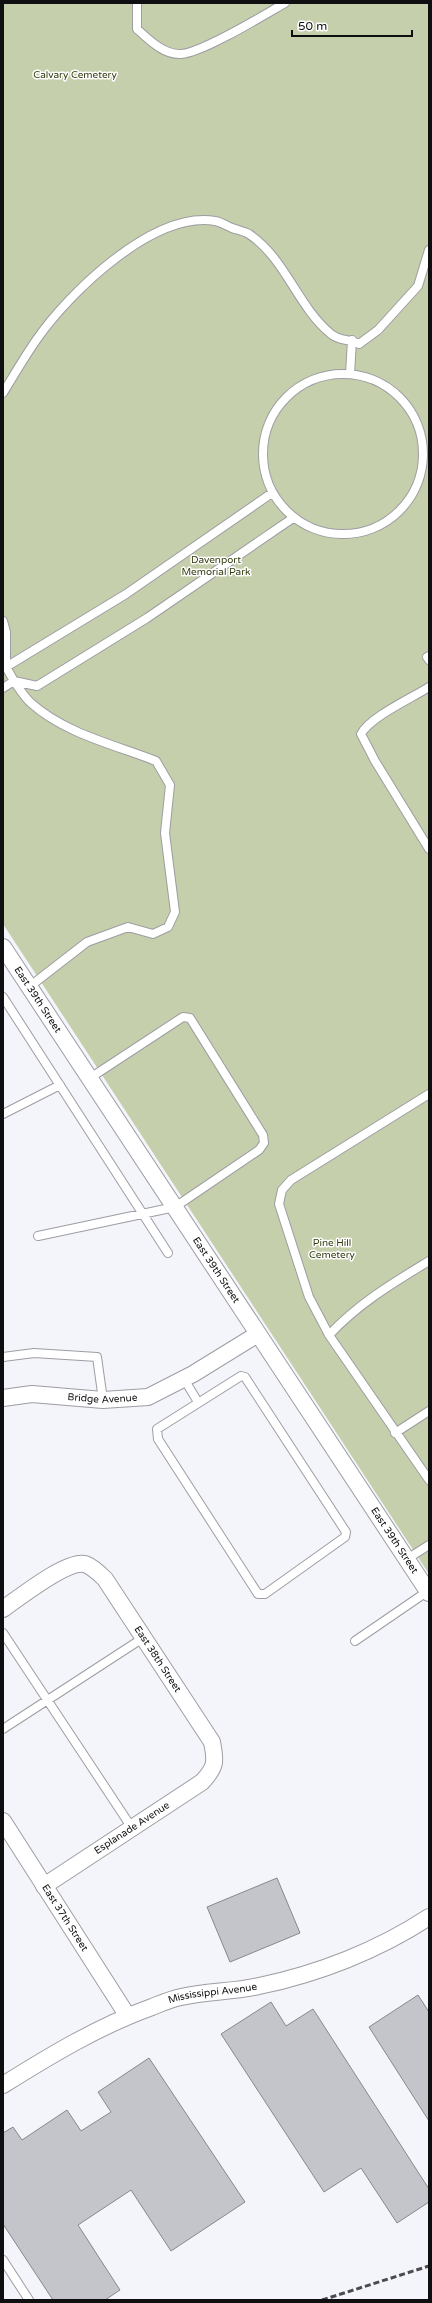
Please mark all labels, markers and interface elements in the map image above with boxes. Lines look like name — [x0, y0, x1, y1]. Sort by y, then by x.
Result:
scale bar — [292, 12, 412, 38]
text: 50 m — [298, 19, 327, 33]
park label: Calvary Cemetery — [33, 69, 117, 81]
park label: Davenport Memorial Park — [182, 554, 251, 578]
street label: East 39th Street — [12, 964, 64, 1035]
street label: East 39th Street — [190, 1235, 242, 1306]
park label: Pine Hill Cemetery — [309, 1237, 356, 1261]
street label: Bridge Avenue — [67, 1391, 138, 1406]
street label: East 39th Street — [368, 1505, 421, 1576]
street label: East 38th Street — [131, 1624, 184, 1695]
street label: Esplanade Avenue — [92, 1799, 172, 1857]
street label: East 37th Street — [39, 1882, 91, 1954]
street label: Mississippi Avenue — [167, 1981, 258, 2006]

